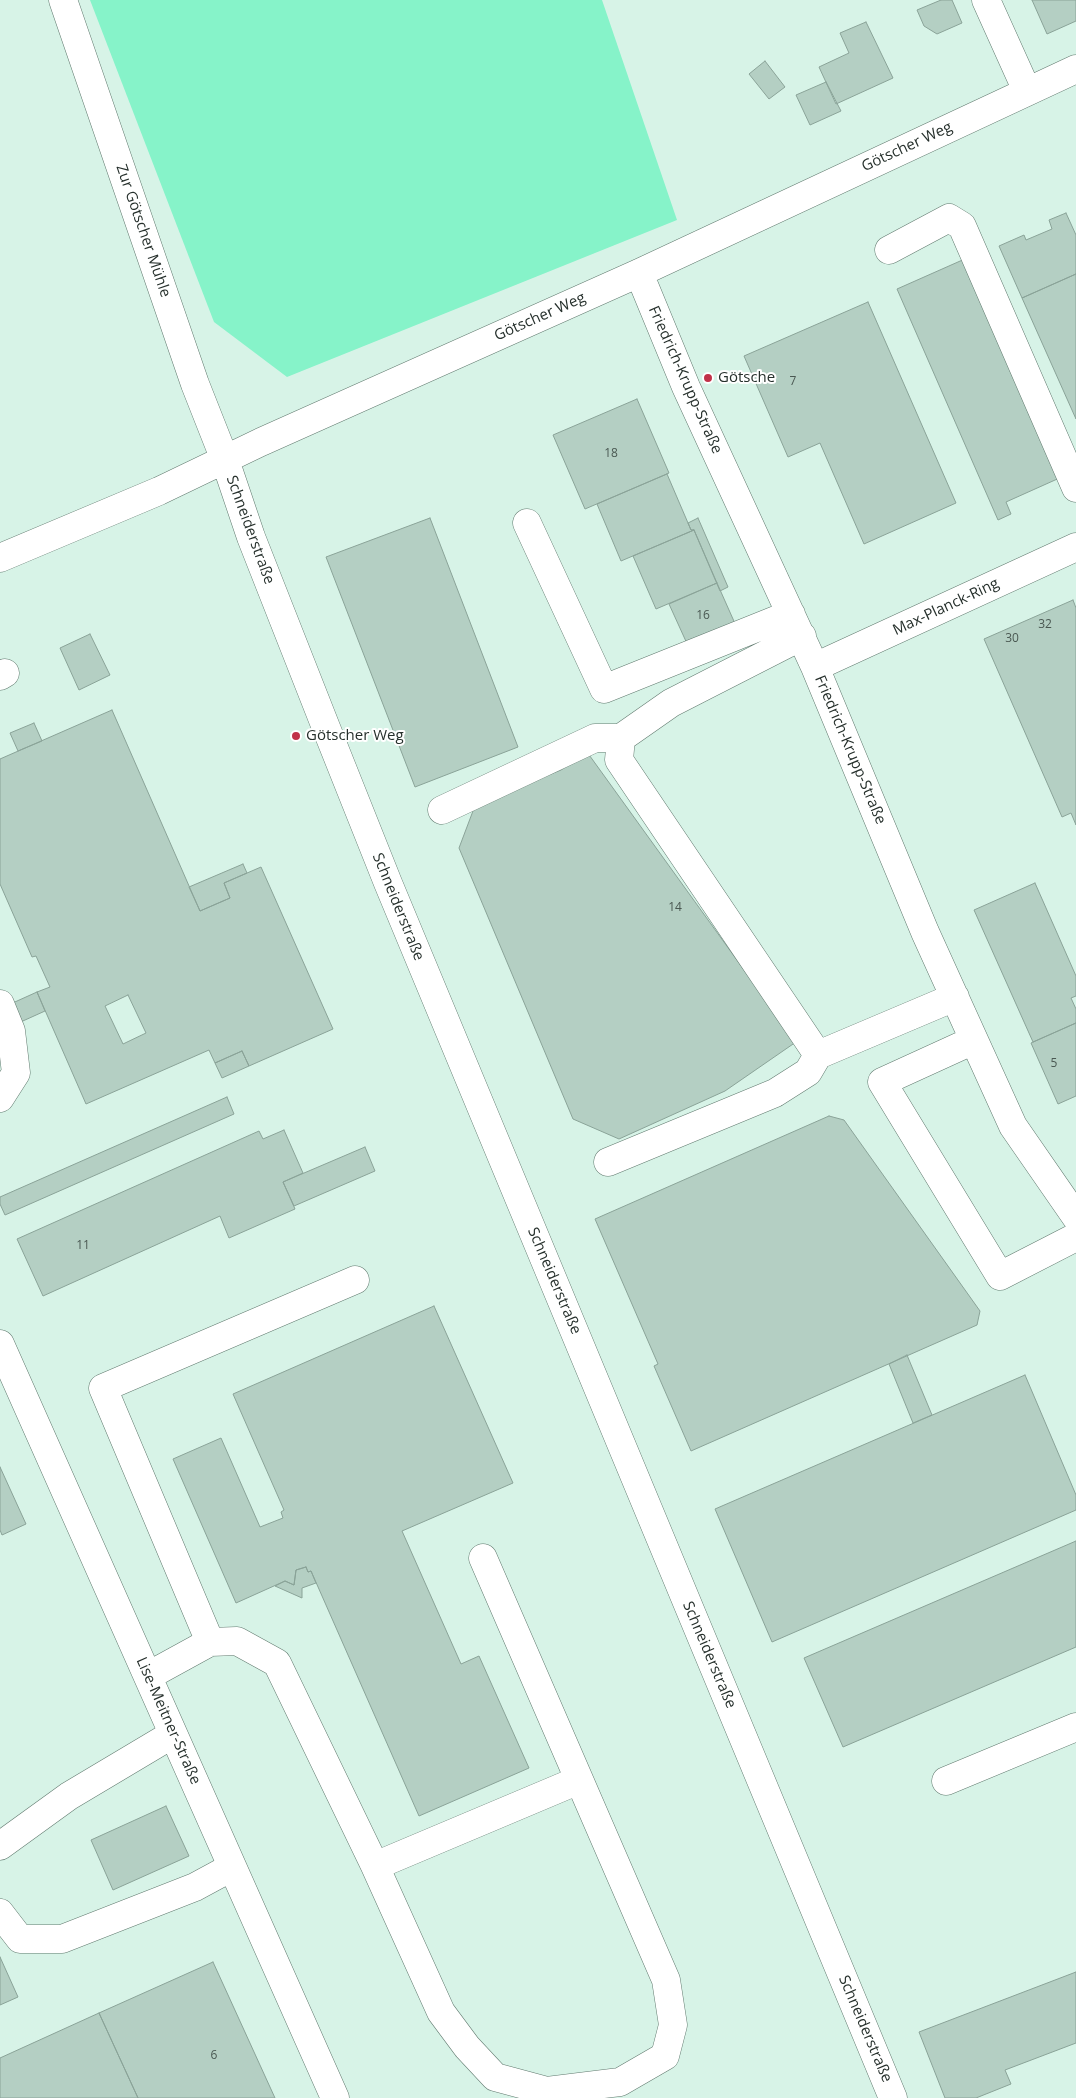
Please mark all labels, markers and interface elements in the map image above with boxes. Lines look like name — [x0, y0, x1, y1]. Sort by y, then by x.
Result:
street label: Götscher Weg — [859, 118, 955, 176]
street label: Zur Götscher Mühle — [112, 162, 174, 300]
street label: Götscher Weg — [492, 289, 588, 345]
street label: Friedrich-Krupp-Straße — [644, 303, 726, 457]
place label: Götsche — [718, 369, 775, 387]
marker: Götsche — [702, 372, 714, 384]
house number: 7 — [790, 375, 796, 389]
house number: 18 — [604, 447, 618, 461]
street label: Schneiderstraße — [222, 473, 278, 587]
street label: Max-Planck-Ring — [890, 575, 1002, 639]
house number: 16 — [696, 609, 710, 623]
house number: 32 — [1038, 618, 1052, 632]
house number: 30 — [1005, 632, 1019, 646]
street label: Friedrich-Krupp-Straße — [810, 673, 890, 827]
place label: Götscher Weg — [306, 727, 404, 745]
marker: Götscher Weg — [290, 730, 302, 742]
street label: Schneiderstraße — [368, 851, 428, 963]
house number: 14 — [668, 901, 682, 915]
house number: 5 — [1051, 1057, 1057, 1071]
street label: Schneiderstraße — [523, 1225, 585, 1337]
house number: 11 — [76, 1239, 90, 1253]
street label: Schneiderstraße — [678, 1599, 740, 1711]
street label: Lise-Meitner-Straße — [132, 1655, 204, 1787]
street label: Schneiderstraße — [834, 1973, 896, 2085]
house number: 6 — [211, 2049, 217, 2063]

